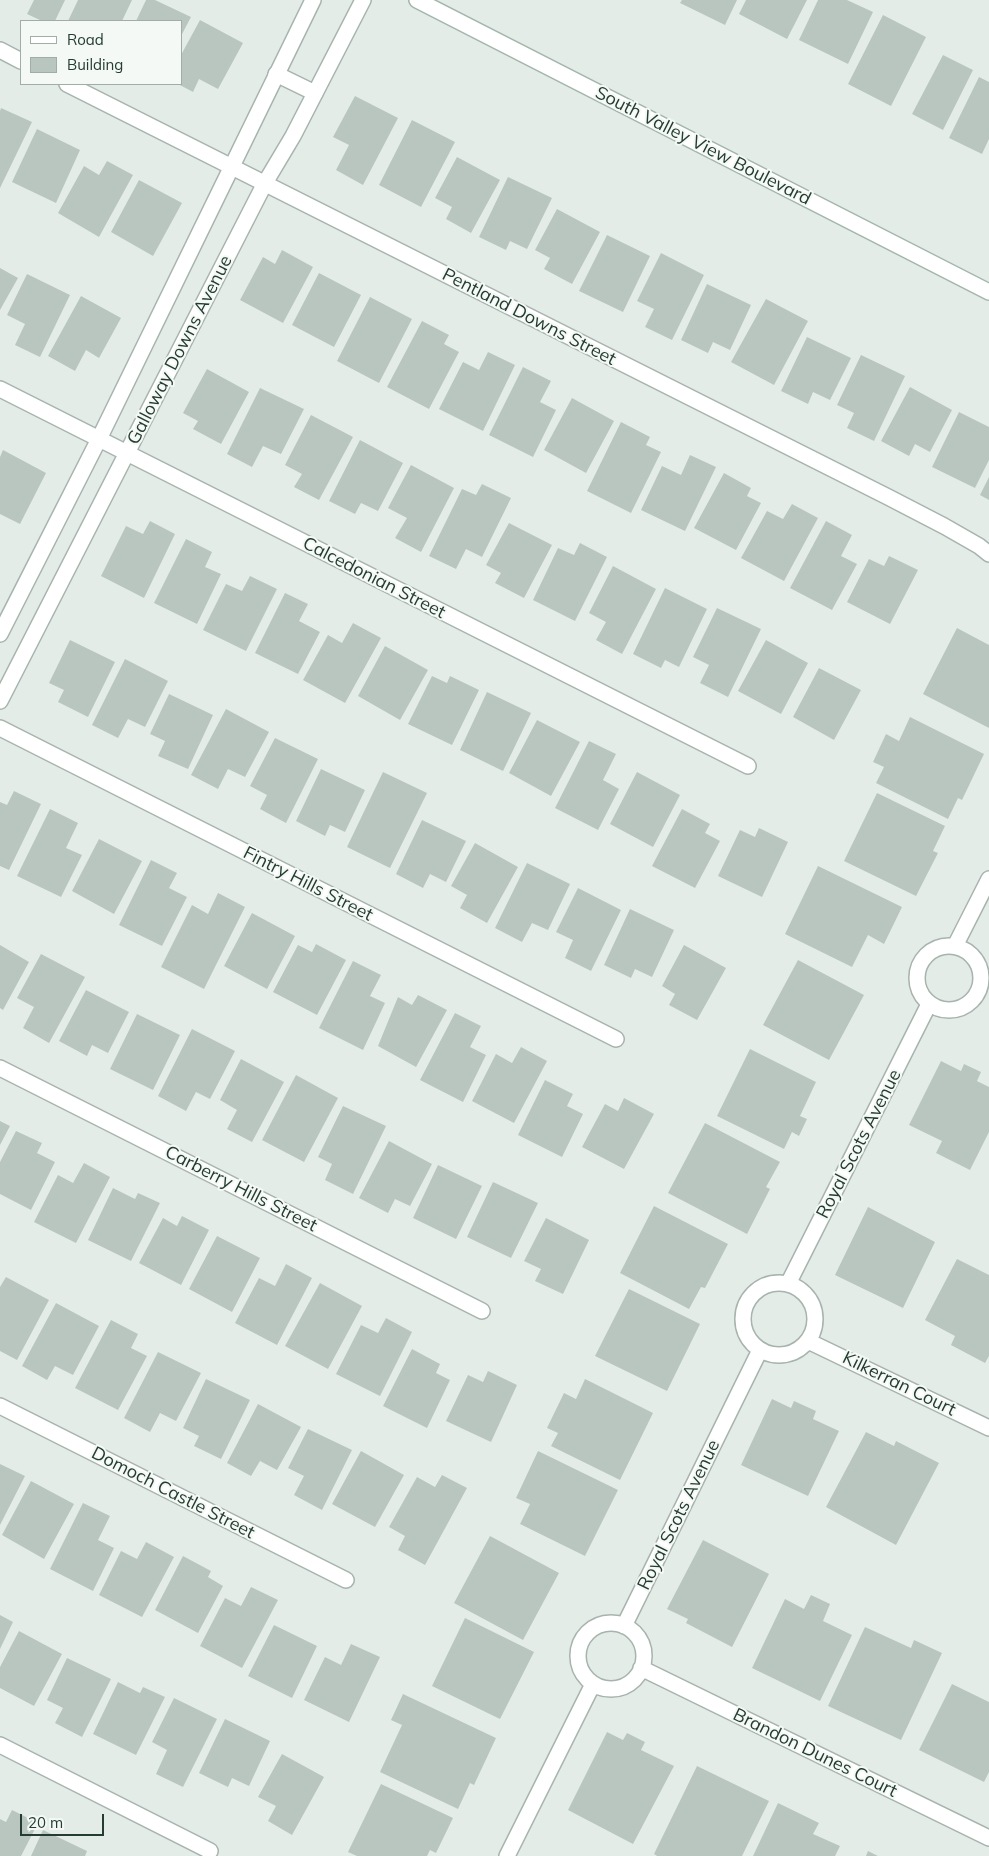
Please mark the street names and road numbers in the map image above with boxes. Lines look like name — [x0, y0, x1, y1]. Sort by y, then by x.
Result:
street label: South Valley View Boulevard — [591, 82, 815, 210]
street label: Galloway Downs Avenue — [123, 252, 237, 448]
street label: Pentland Downs Street — [438, 264, 620, 370]
street label: Calcedonian Street — [299, 533, 449, 623]
street label: Fintry Hills Street — [240, 842, 376, 926]
street label: Royal Scots Avenue — [812, 1066, 906, 1222]
street label: Carberry Hills Street — [161, 1141, 321, 1237]
street label: Kilkerran Court — [839, 1347, 959, 1421]
street label: Royal Scots Avenue — [633, 1436, 725, 1594]
street label: Domoch Castle Street — [88, 1442, 258, 1544]
street label: Brandon Dunes Court — [729, 1704, 901, 1802]

